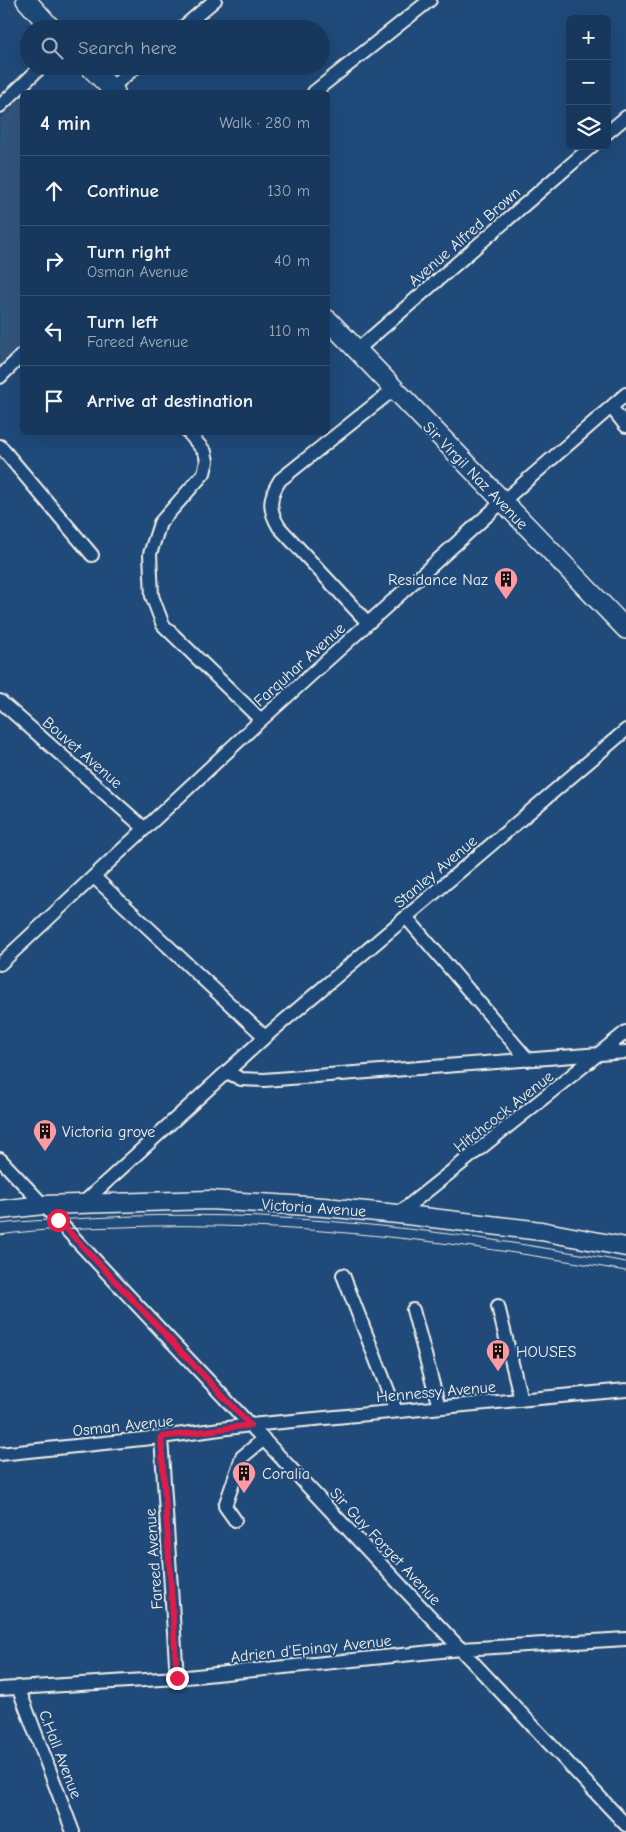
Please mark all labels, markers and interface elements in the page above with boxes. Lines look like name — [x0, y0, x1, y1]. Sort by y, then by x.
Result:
map controls — [566, 15, 611, 150]
button: + — [566, 15, 611, 60]
search box — [20, 20, 330, 75]
icon: search — [38, 34, 66, 62]
text: Search here — [78, 37, 177, 59]
button: − — [566, 60, 611, 105]
button: layers — [566, 105, 611, 150]
text: 4 min — [40, 111, 91, 135]
text: Walk · 280 m — [219, 114, 310, 132]
icon: ahead — [40, 177, 68, 205]
text: Continue — [87, 180, 159, 202]
text: 130 m — [267, 182, 310, 200]
street label: Avenue Alfred Brown — [405, 183, 524, 290]
text: Turn right — [87, 241, 171, 263]
icon: right — [40, 247, 68, 275]
text: 40 m — [274, 252, 310, 270]
text: Osman Avenue — [87, 263, 188, 281]
text: Turn left — [87, 311, 158, 333]
icon: left — [40, 317, 68, 345]
text: 110 m — [269, 322, 310, 340]
text: Fareed Avenue — [87, 333, 188, 351]
icon: arrive — [40, 387, 68, 415]
text: Arrive at destination — [87, 390, 253, 412]
street label: Sir Virgil Naz Avenue — [419, 418, 531, 533]
building icon: Residance Naz — [493, 566, 519, 600]
place label: Residance Naz — [388, 571, 488, 589]
street label: Farquhar Avenue — [250, 619, 349, 710]
street label: Bouvet Avenue — [39, 713, 126, 792]
street label: Stanley Avenue — [390, 832, 481, 912]
street label: Hitchcock Avenue — [450, 1067, 557, 1156]
building icon: Victoria grove — [32, 1118, 58, 1152]
place label: Victoria grove — [62, 1123, 155, 1141]
street label: Victoria Avenue — [261, 1195, 367, 1221]
route start — [47, 1209, 70, 1232]
building icon: HOUSES — [485, 1338, 511, 1372]
place label: HOUSES — [516, 1343, 576, 1361]
street label: Hennessy Avenue — [376, 1378, 497, 1406]
street label: Osman Avenue — [72, 1412, 174, 1440]
building icon: Coralia — [231, 1460, 257, 1494]
place label: Coralia — [262, 1465, 310, 1483]
street label: Sir Guy Forget Avenue — [326, 1484, 444, 1609]
street label: Fareed Avenue — [141, 1508, 167, 1610]
street label: Adrien d'Epinay Avenue — [230, 1632, 392, 1666]
route end — [166, 1667, 189, 1690]
street label: C.Hall Avenue — [35, 1708, 85, 1801]

